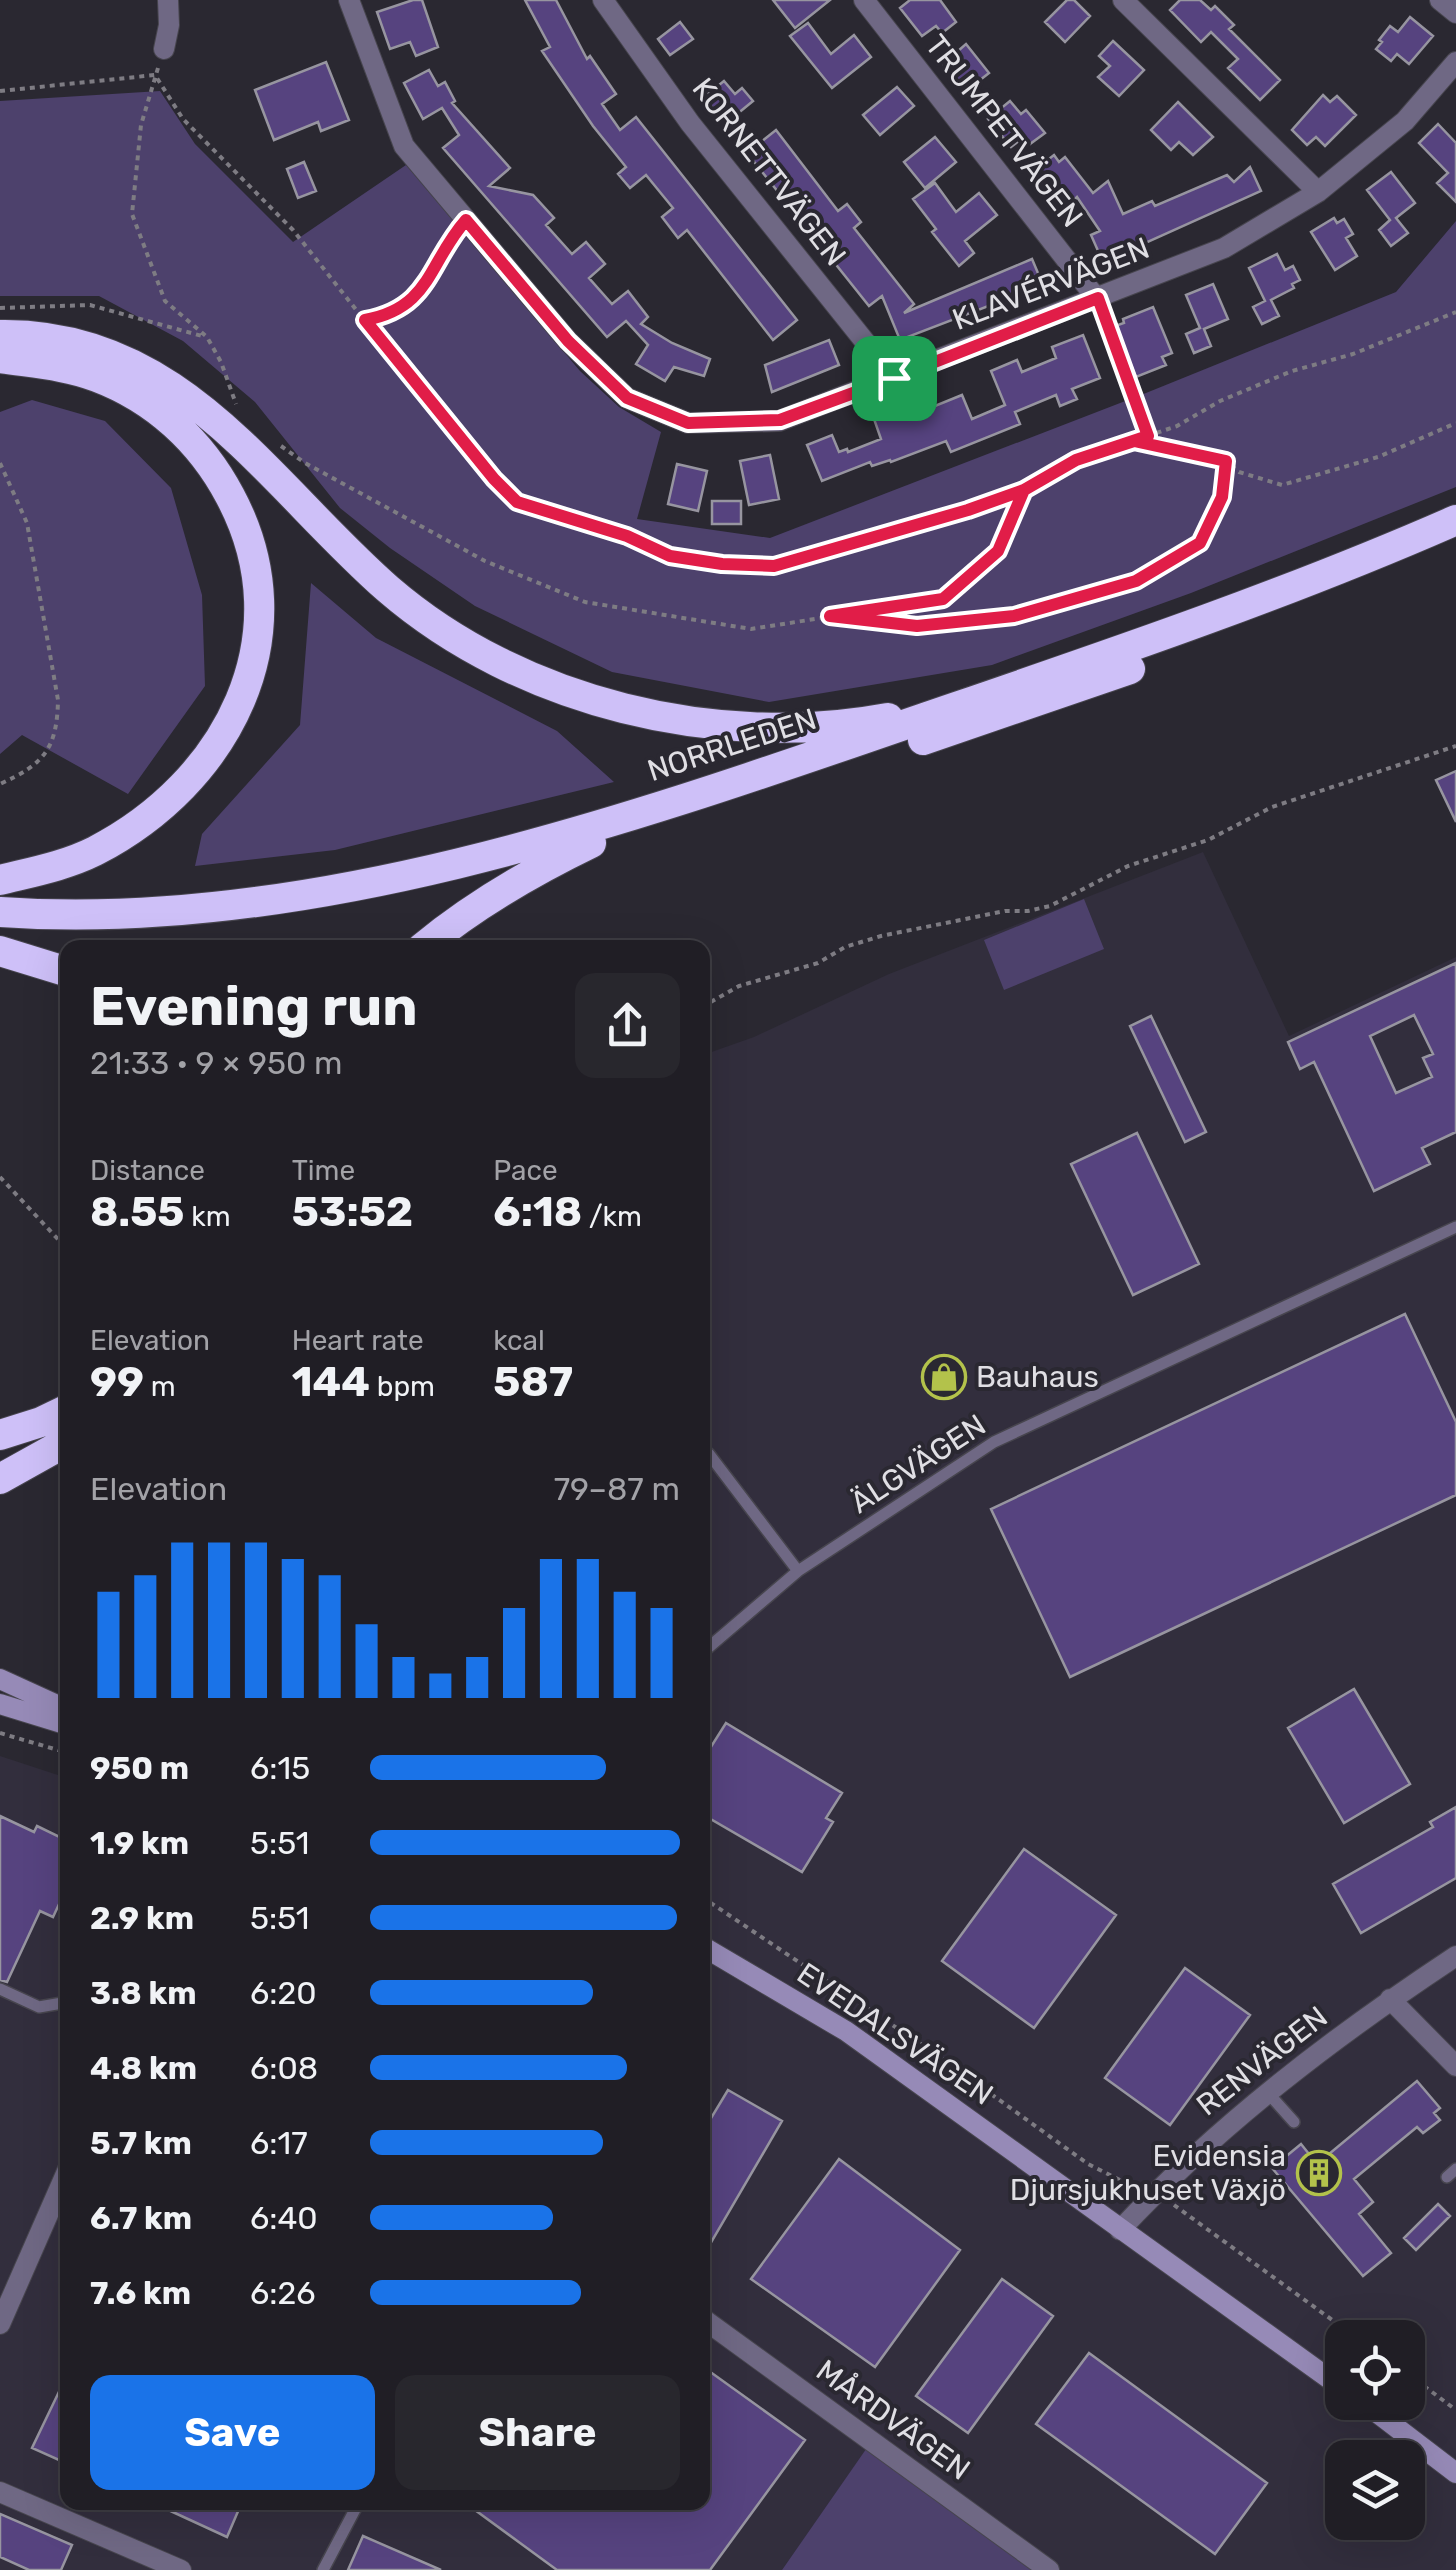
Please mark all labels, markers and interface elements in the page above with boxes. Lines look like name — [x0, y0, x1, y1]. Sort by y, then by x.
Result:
street label: TRUMPETVÄGEN — [918, 28, 1090, 234]
street label: KORNETTVÄGEN — [685, 71, 853, 273]
street label: KLAVÉRVÄGEN — [948, 230, 1154, 338]
pin — [852, 336, 937, 421]
icon: arrive — [867, 351, 922, 406]
street label: NORRLEDEN — [643, 701, 821, 789]
button: share — [575, 973, 680, 1078]
text: Evening run — [90, 974, 418, 1039]
text: 21:33 · 9 × 950 m — [90, 1044, 343, 1082]
text: Distance — [90, 1154, 205, 1187]
text: Time — [292, 1154, 355, 1187]
text: Pace — [493, 1154, 558, 1187]
text: 8.55 — [90, 1187, 184, 1237]
text: 53:52 — [292, 1187, 413, 1237]
text: 6:18 — [493, 1187, 582, 1237]
text: km — [184, 1200, 231, 1233]
text: /km — [582, 1200, 642, 1233]
text: Elevation — [90, 1324, 210, 1357]
text: Heart rate — [292, 1324, 424, 1357]
text: kcal — [493, 1324, 545, 1357]
shop icon: Bauhaus — [921, 1354, 967, 1400]
text: 99 — [90, 1357, 144, 1407]
text: 144 — [292, 1357, 370, 1407]
text: 587 — [493, 1357, 573, 1407]
place label: Bauhaus — [976, 1359, 1099, 1395]
text: m — [144, 1370, 176, 1403]
text: bpm — [370, 1370, 435, 1403]
street label: ÄLGVÄGEN — [844, 1407, 992, 1521]
text: Elevation — [90, 1470, 227, 1508]
text: 79–87 m — [554, 1470, 680, 1508]
text: 950 m — [90, 1749, 189, 1787]
text: 6:15 — [250, 1749, 310, 1787]
text: 1.9 km — [90, 1824, 189, 1862]
text: 5:51 — [250, 1824, 309, 1862]
text: 2.9 km — [90, 1899, 194, 1937]
text: 5:51 — [250, 1899, 309, 1937]
street label: EVEDALSVÄGEN — [790, 1955, 1000, 2113]
text: 3.8 km — [90, 1974, 197, 2012]
text: 6:20 — [250, 1974, 317, 2012]
street label: RENVÄGEN — [1189, 1999, 1335, 2123]
text: 4.8 km — [90, 2049, 197, 2087]
text: 6:08 — [250, 2049, 318, 2087]
text: 5.7 km — [90, 2124, 192, 2162]
text: 6:17 — [250, 2124, 308, 2162]
place label: Evidensia Djursjukhuset Växjö — [1010, 2138, 1286, 2208]
building icon: Evidensia Djursjukhuset Växjö — [1296, 2150, 1342, 2196]
text: 6.7 km — [90, 2199, 192, 2237]
text: 6:40 — [250, 2199, 318, 2237]
text: 7.6 km — [90, 2274, 191, 2312]
text: 6:26 — [250, 2274, 316, 2312]
map controls — [1325, 2320, 1425, 2540]
button: locate — [1325, 2320, 1425, 2420]
street label: MÅRDVÄGEN — [809, 2352, 977, 2488]
button: Save — [90, 2375, 375, 2490]
button: Share — [395, 2375, 680, 2490]
button: layers — [1325, 2440, 1425, 2540]

